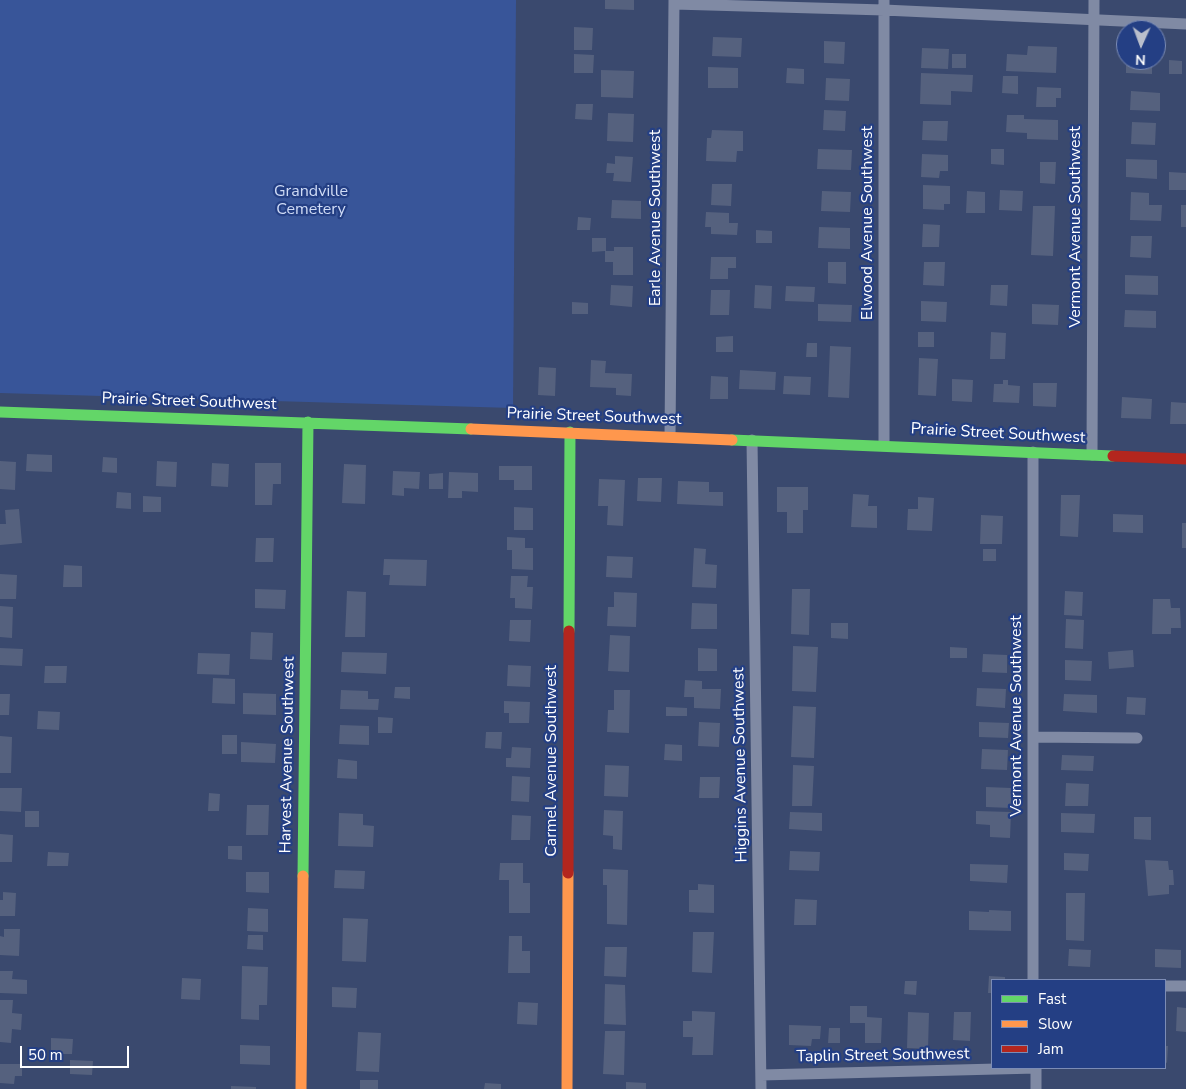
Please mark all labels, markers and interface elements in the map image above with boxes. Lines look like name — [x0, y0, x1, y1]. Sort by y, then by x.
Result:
north arrow — [1116, 20, 1166, 70]
text: N — [1135, 50, 1146, 69]
street label: Elwood Avenue Southwest — [858, 126, 878, 320]
street label: Vermont Avenue Southwest — [1066, 126, 1086, 328]
street label: Earle Avenue Southwest — [646, 130, 666, 306]
park label: Grandville Cemetery — [274, 182, 348, 220]
street label: Prairie Street Southwest — [101, 389, 277, 415]
street label: Prairie Street Southwest — [506, 404, 682, 430]
street label: Prairie Street Southwest — [910, 420, 1086, 448]
street label: Vermont Avenue Southwest — [1007, 615, 1027, 817]
street label: Harvest Avenue Southwest — [277, 656, 299, 854]
street label: Carmel Avenue Southwest — [542, 665, 562, 857]
street label: Higgins Avenue Southwest — [730, 667, 752, 863]
legend — [991, 979, 1166, 1069]
text: Fast — [1038, 989, 1066, 1009]
text: Slow — [1038, 1014, 1072, 1034]
scale bar — [22, 1036, 131, 1068]
text: Jam — [1038, 1039, 1064, 1059]
text: 50 m — [28, 1045, 63, 1065]
street label: Taplin Street Southwest — [796, 1045, 970, 1067]

